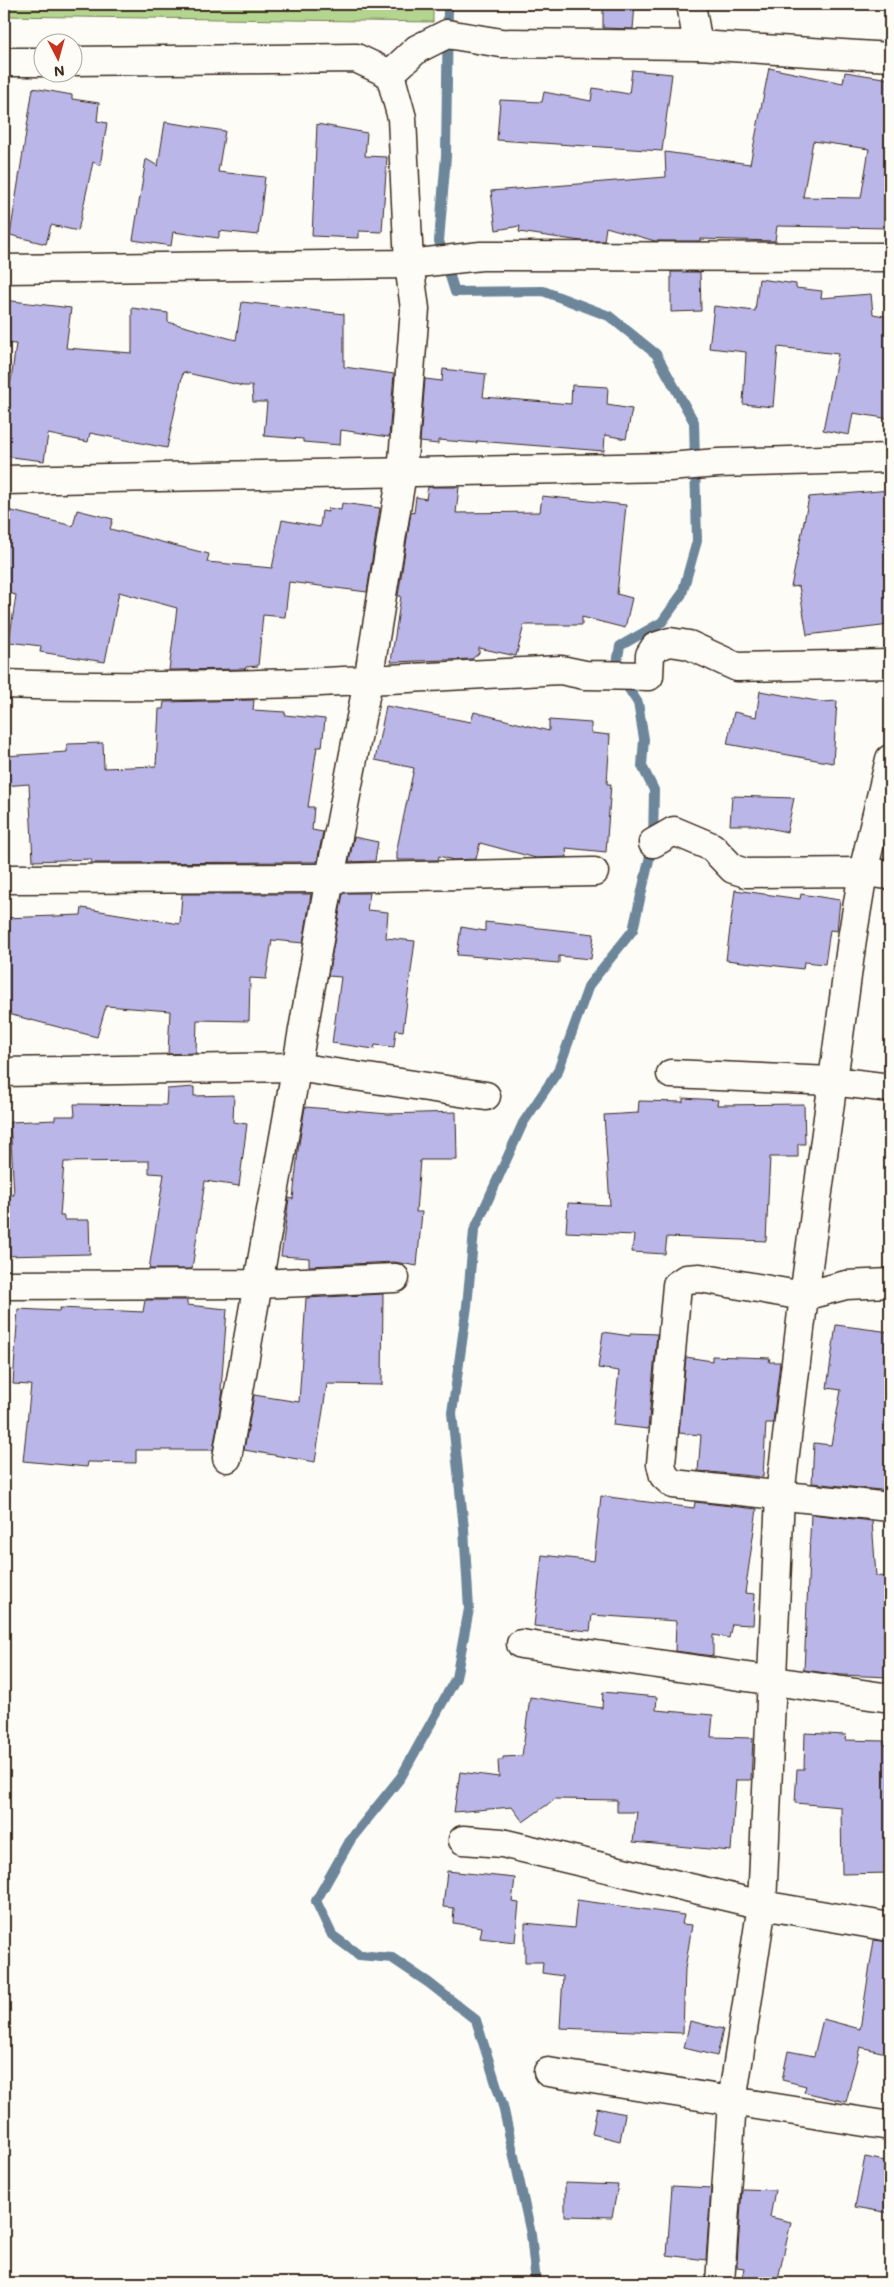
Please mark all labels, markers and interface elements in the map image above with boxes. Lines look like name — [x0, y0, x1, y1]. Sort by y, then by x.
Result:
north arrow — [32, 32, 82, 82]
text: N — [53, 61, 66, 81]

